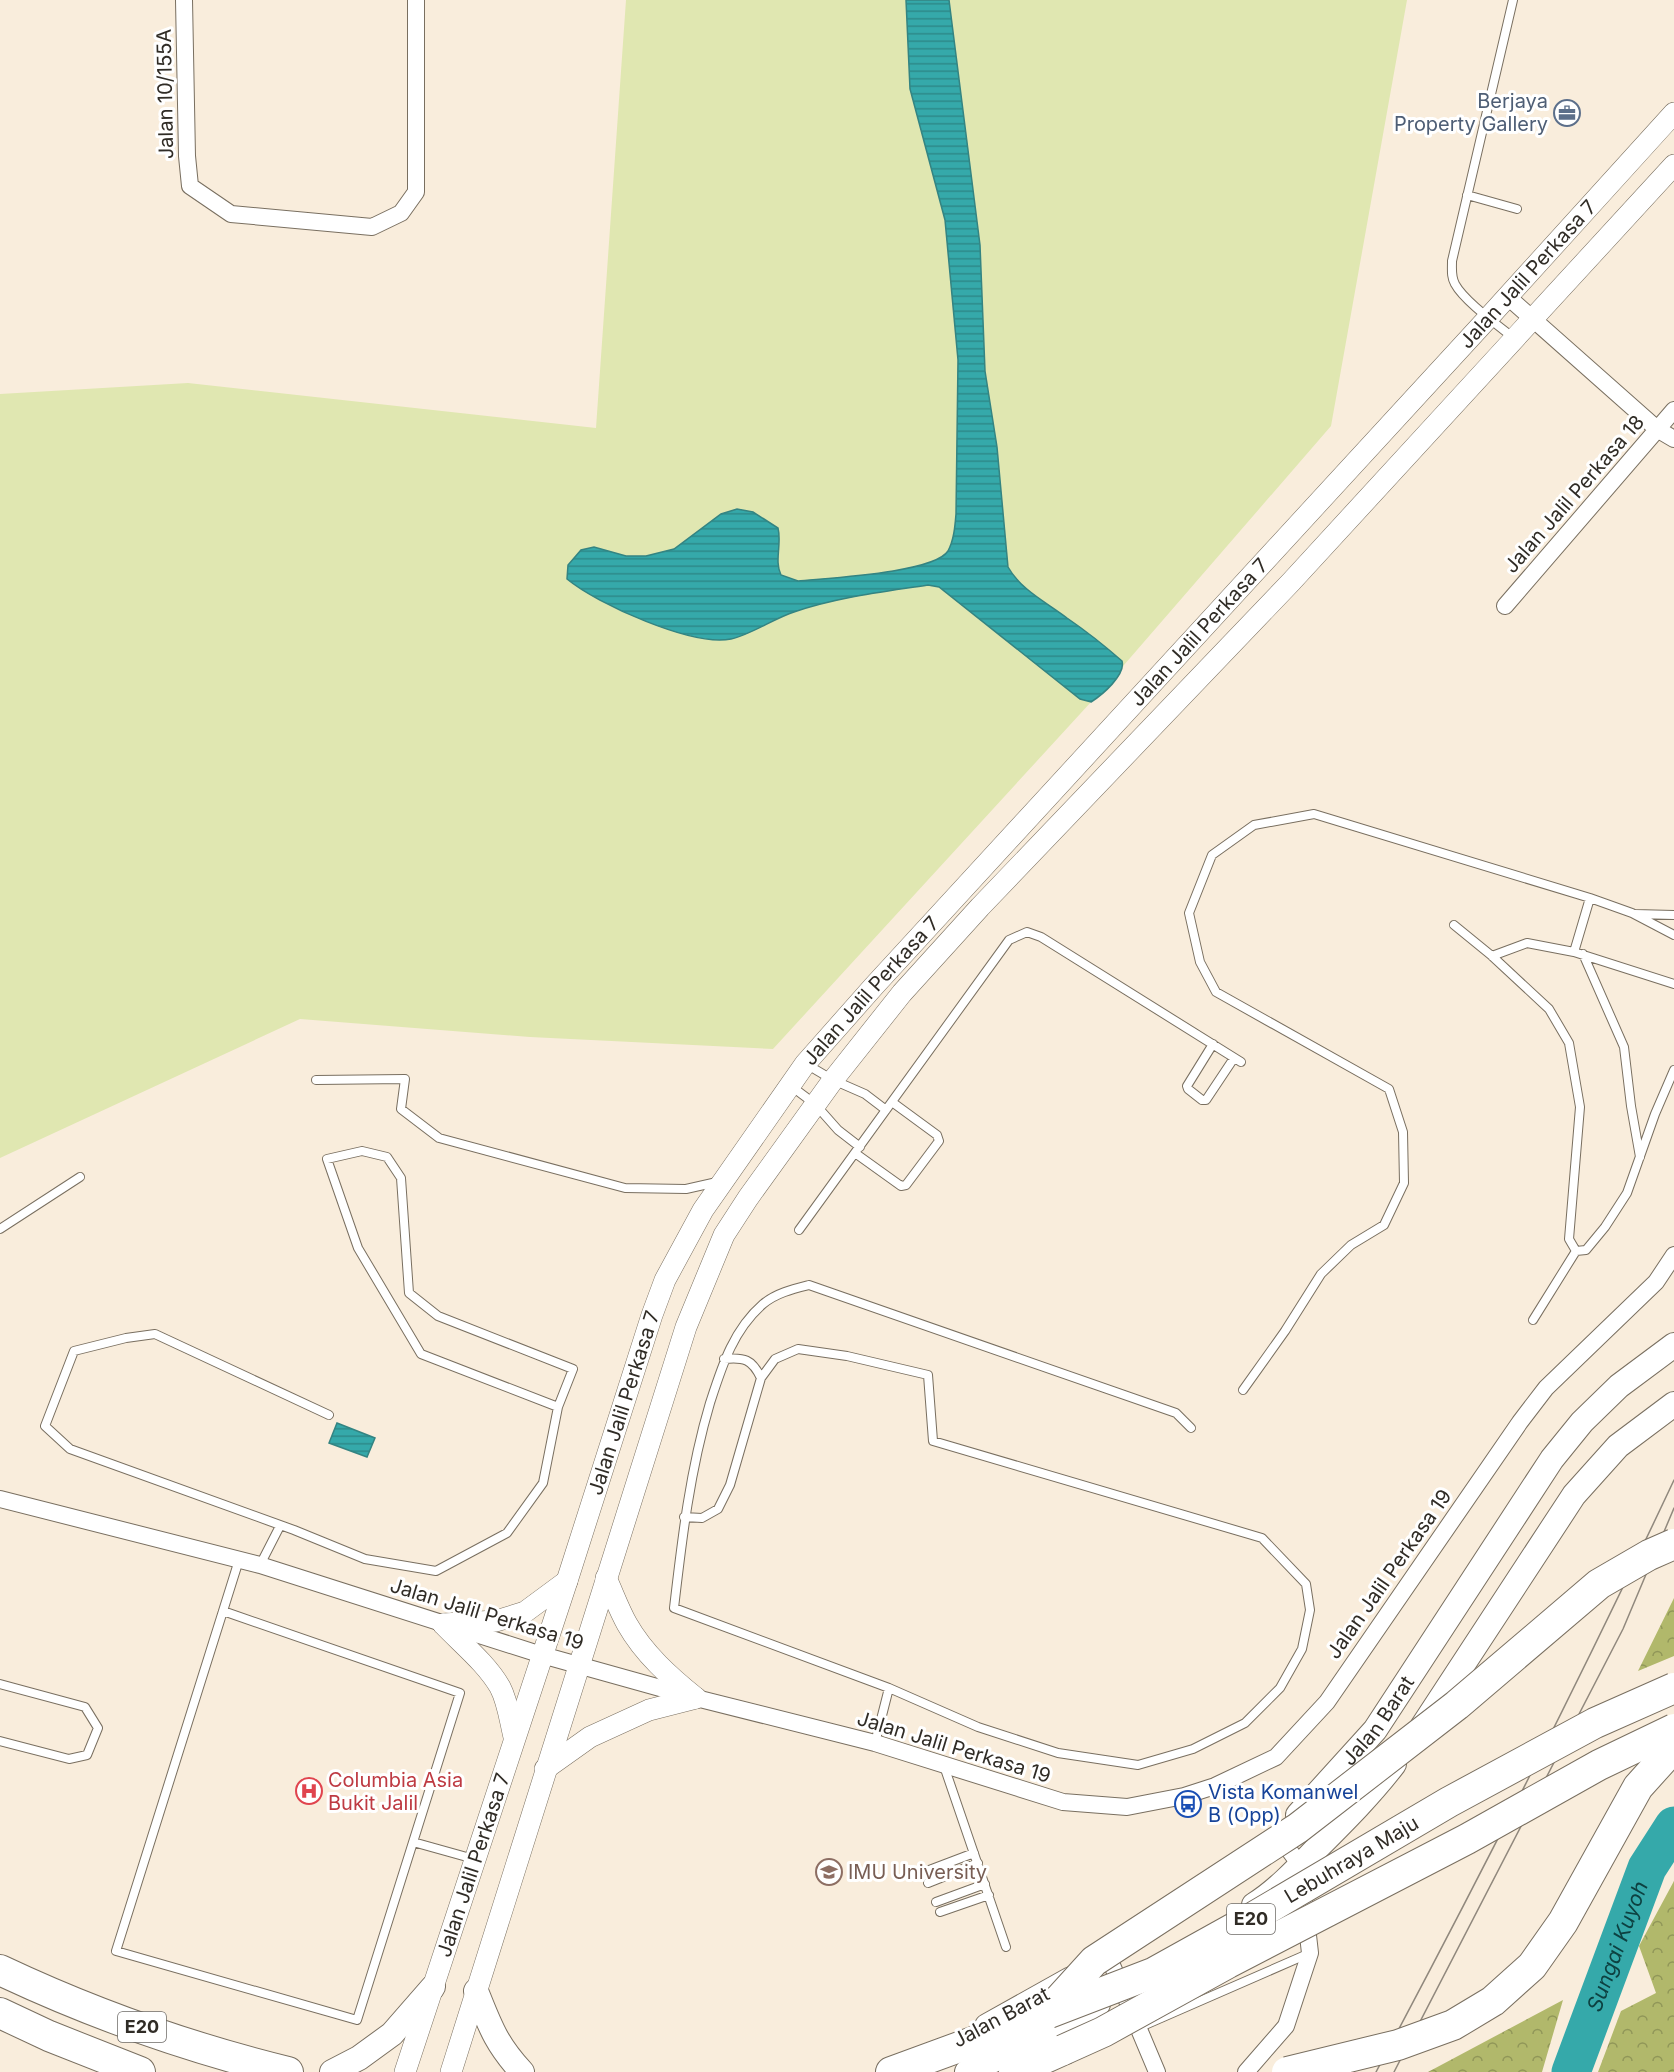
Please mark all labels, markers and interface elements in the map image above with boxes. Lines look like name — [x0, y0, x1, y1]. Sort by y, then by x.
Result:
street label: Jalan 10/155A — [152, 28, 178, 159]
place label: Berjaya Property Gallery — [1394, 89, 1548, 136]
office icon: Berjaya Property Gallery — [1552, 98, 1582, 128]
street label: Jalan Jalil Perkasa 7 — [1454, 195, 1601, 353]
street label: Jalan Jalil Perkasa 18 — [1499, 410, 1649, 578]
street label: Jalan Jalil Perkasa 7 — [1125, 553, 1273, 711]
street label: Jalan Jalil Perkasa 7 — [798, 911, 944, 1070]
street label: Jalan Jalil Perkasa 7 — [583, 1308, 665, 1498]
street label: Jalan Jalil Perkasa 19 — [1321, 1485, 1457, 1663]
street label: Jalan Jalil Perkasa 19 — [387, 1573, 587, 1655]
street label: Jalan Barat — [1337, 1671, 1419, 1770]
street label: Jalan Jalil Perkasa 19 — [854, 1706, 1054, 1788]
place label: Columbia Asia Bukit Jalil — [328, 1768, 463, 1815]
street label: Jalan Jalil Perkasa 7 — [432, 1770, 515, 1960]
hospital icon: Columbia Asia Bukit Jalil — [294, 1776, 324, 1806]
place label: Vista Komanwel B (Opp) — [1208, 1780, 1358, 1827]
bus stop icon: Vista Komanwel B (Opp) — [1173, 1789, 1203, 1819]
street label: Lebuhraya Maju — [1280, 1811, 1423, 1908]
school or university icon: IMU University — [814, 1857, 844, 1887]
place label: IMU University — [848, 1860, 987, 1884]
water label: Sungai Kuyoh — [1582, 1878, 1653, 2015]
road number: E20 — [1227, 1904, 1275, 1934]
street label: Jalan Barat — [949, 1981, 1054, 2052]
road number: E20 — [118, 2012, 166, 2042]

